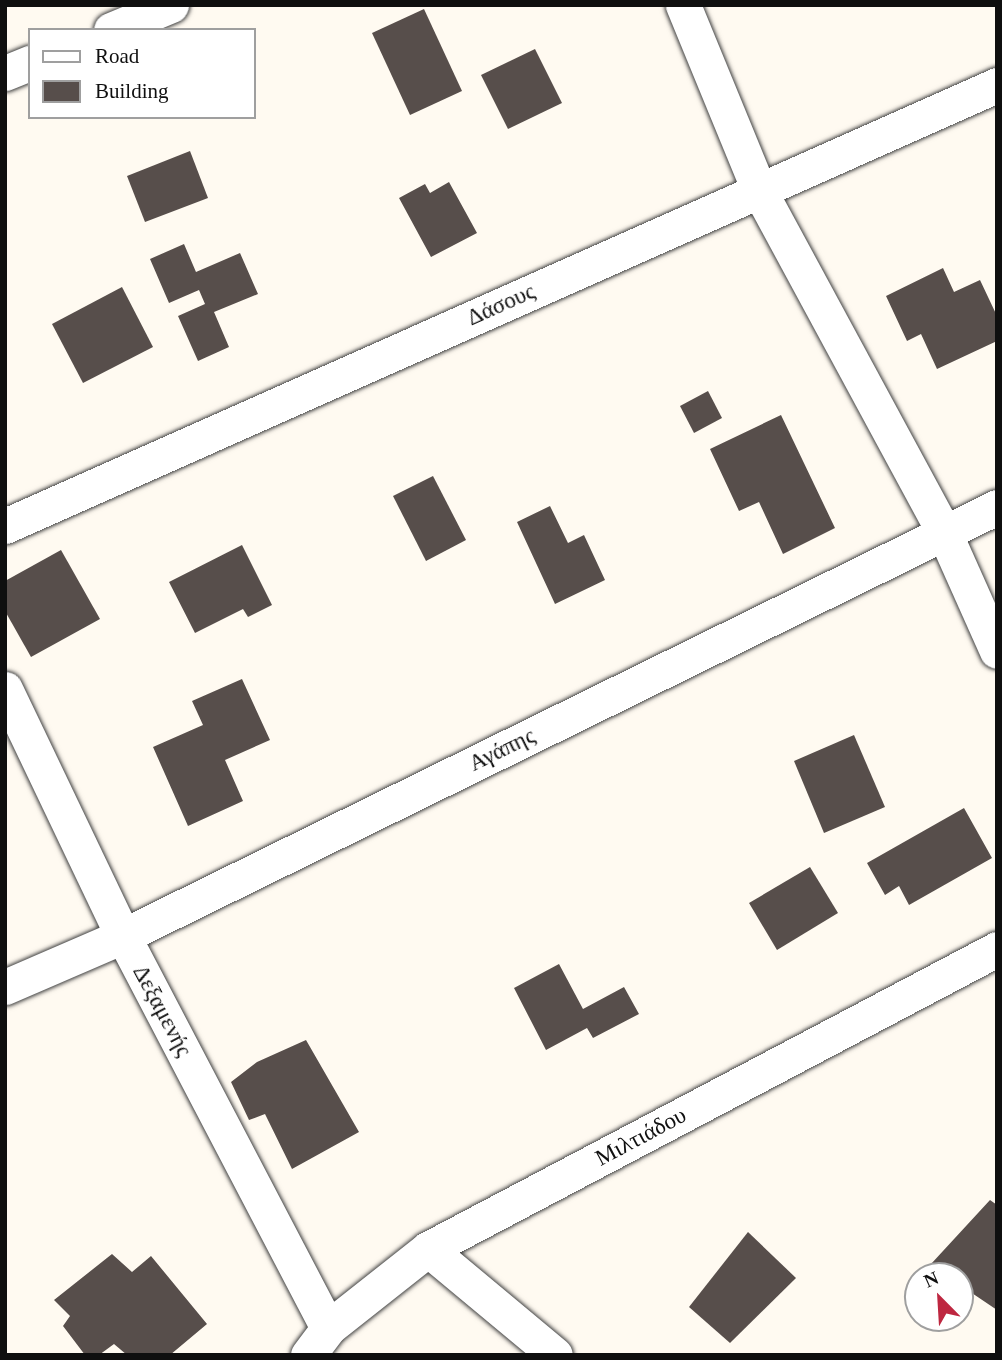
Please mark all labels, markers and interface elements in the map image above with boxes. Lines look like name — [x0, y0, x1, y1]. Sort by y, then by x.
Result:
legend — [28, 28, 256, 119]
text: Road — [95, 44, 139, 68]
text: Building — [95, 79, 169, 103]
street label: Δάσους — [463, 278, 539, 332]
street label: Αγάπης — [464, 722, 540, 778]
street label: Δεξαμενής — [126, 961, 198, 1061]
street label: Μιλτιάδου — [591, 1102, 691, 1172]
north arrow — [904, 1262, 974, 1332]
text: N — [921, 1267, 942, 1292]

